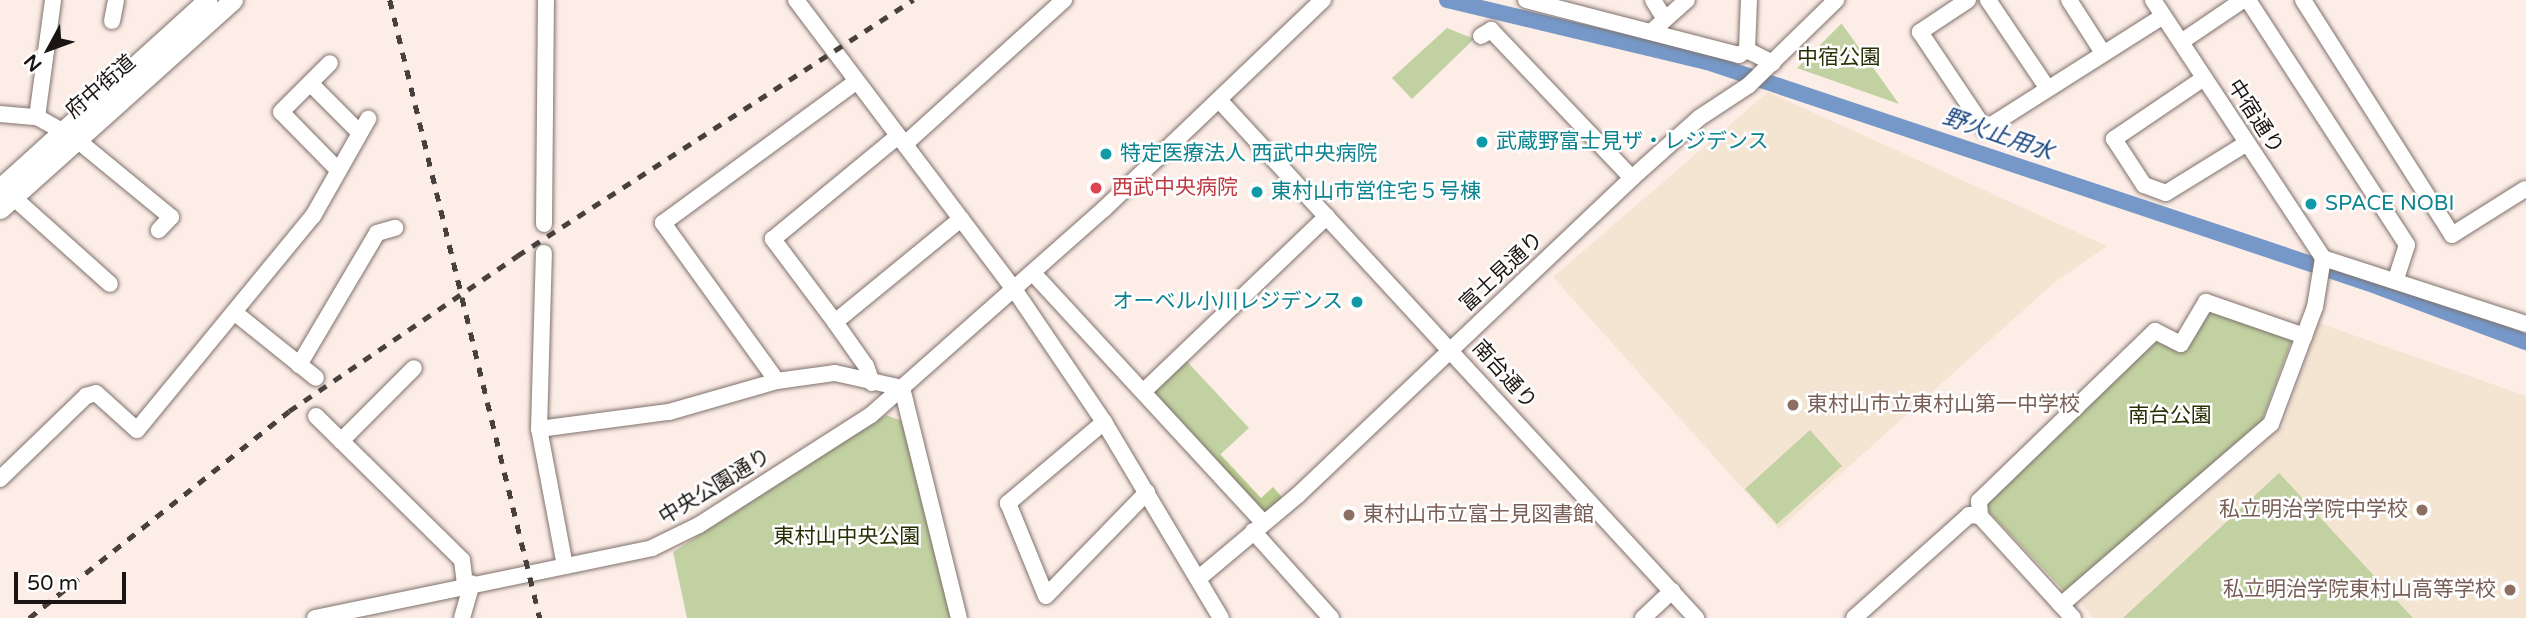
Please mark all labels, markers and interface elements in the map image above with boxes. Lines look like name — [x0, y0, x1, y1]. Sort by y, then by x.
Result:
north arrow — [14, 14, 84, 84]
park label: 中宿公園 — [1797, 45, 1881, 71]
text: N — [20, 50, 46, 76]
street label: 府中街道 — [61, 50, 141, 124]
street label: 中宿通り — [2222, 75, 2288, 159]
water label: 野火止用水 — [1939, 103, 2057, 167]
place label: 武蔵野富士見ザ・レジデンス — [1496, 129, 1769, 155]
marker: 武蔵野富士見ザ・レジデンス — [1474, 134, 1490, 150]
place label: 特定医療法人 西武中央病院 — [1120, 141, 1377, 167]
marker: 特定医療法人 西武中央病院 — [1098, 146, 1114, 162]
place label: 西武中央病院 — [1112, 175, 1238, 201]
marker: 西武中央病院 — [1086, 178, 1106, 198]
place label: 東村山市営住宅５号棟 — [1271, 179, 1481, 205]
marker: 東村山市営住宅５号棟 — [1249, 184, 1265, 200]
place label: SPACE NOBI — [2325, 191, 2454, 217]
marker: SPACE NOBI — [2303, 196, 2319, 212]
street label: 富士見通り — [1455, 227, 1549, 317]
place label: オーベル小川レジデンス — [1112, 289, 1343, 315]
marker: オーベル小川レジデンス — [1349, 294, 1365, 310]
street label: 南台通り — [1467, 335, 1541, 415]
place label: 東村山市立東村山第一中学校 — [1807, 392, 2080, 418]
marker: 東村山市立東村山第一中学校 — [1785, 397, 1801, 413]
park label: 南台公園 — [2128, 403, 2212, 429]
street label: 中央公園通り — [655, 444, 775, 530]
place label: 私立明治学院中学校 — [2219, 497, 2408, 523]
place label: 東村山市立富士見図書館 — [1363, 502, 1594, 528]
marker: 私立明治学院中学校 — [2414, 502, 2430, 518]
marker: 東村山市立富士見図書館 — [1341, 507, 1357, 523]
park label: 東村山中央公園 — [774, 524, 920, 550]
scale bar — [18, 558, 130, 602]
text: 50 m — [27, 571, 78, 596]
place label: 私立明治学院東村山高等学校 — [2223, 577, 2496, 603]
marker: 私立明治学院東村山高等学校 — [2502, 582, 2518, 598]

